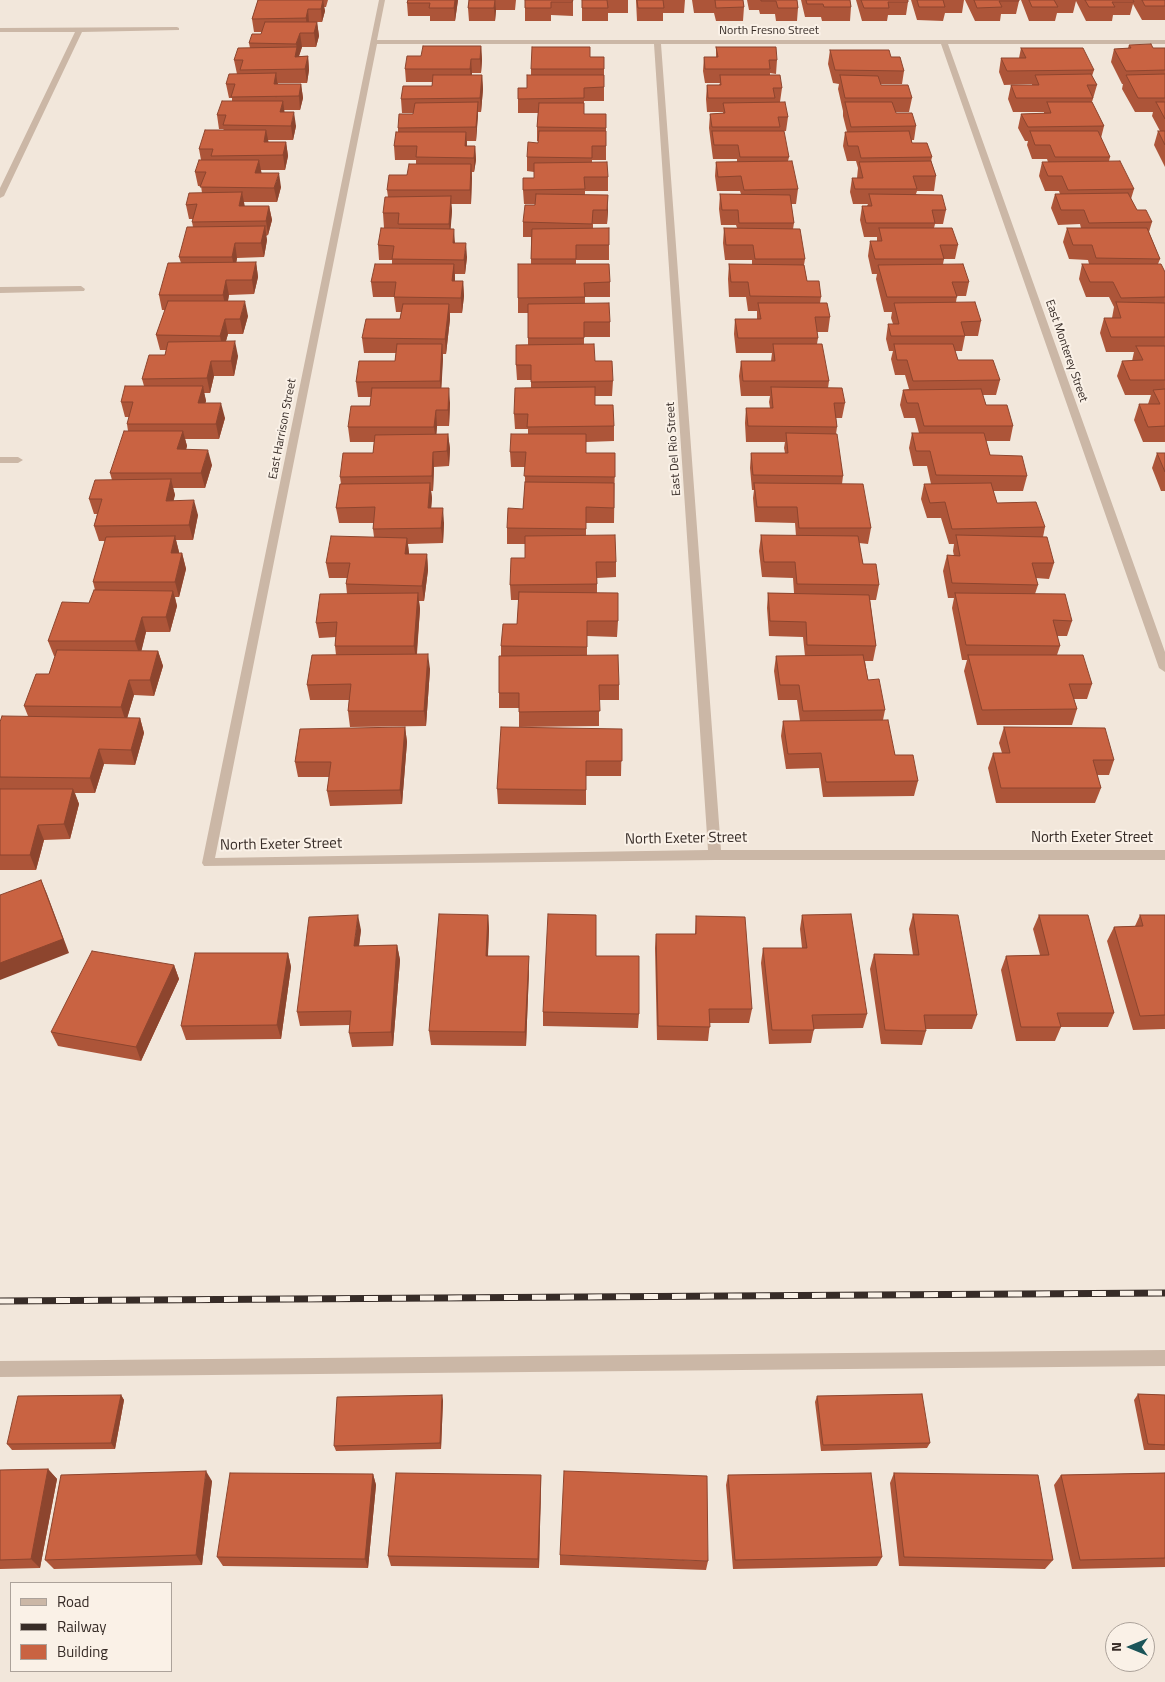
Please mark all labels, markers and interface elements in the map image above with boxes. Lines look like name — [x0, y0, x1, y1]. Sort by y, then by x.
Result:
street label: North Fresno Street — [719, 24, 819, 38]
street label: East Monterey Street — [1042, 298, 1090, 404]
street label: East Harrison Street — [266, 378, 300, 480]
street label: East Del Rio Street — [664, 402, 684, 496]
street label: North Exeter Street — [625, 829, 747, 849]
street label: North Exeter Street — [1031, 829, 1153, 847]
street label: North Exeter Street — [220, 835, 342, 855]
legend — [10, 1582, 172, 1672]
text: Road — [57, 1590, 89, 1613]
text: Railway — [57, 1615, 107, 1638]
north arrow — [1105, 1622, 1155, 1672]
text: Building — [57, 1640, 108, 1663]
text: N — [1105, 1642, 1126, 1652]

